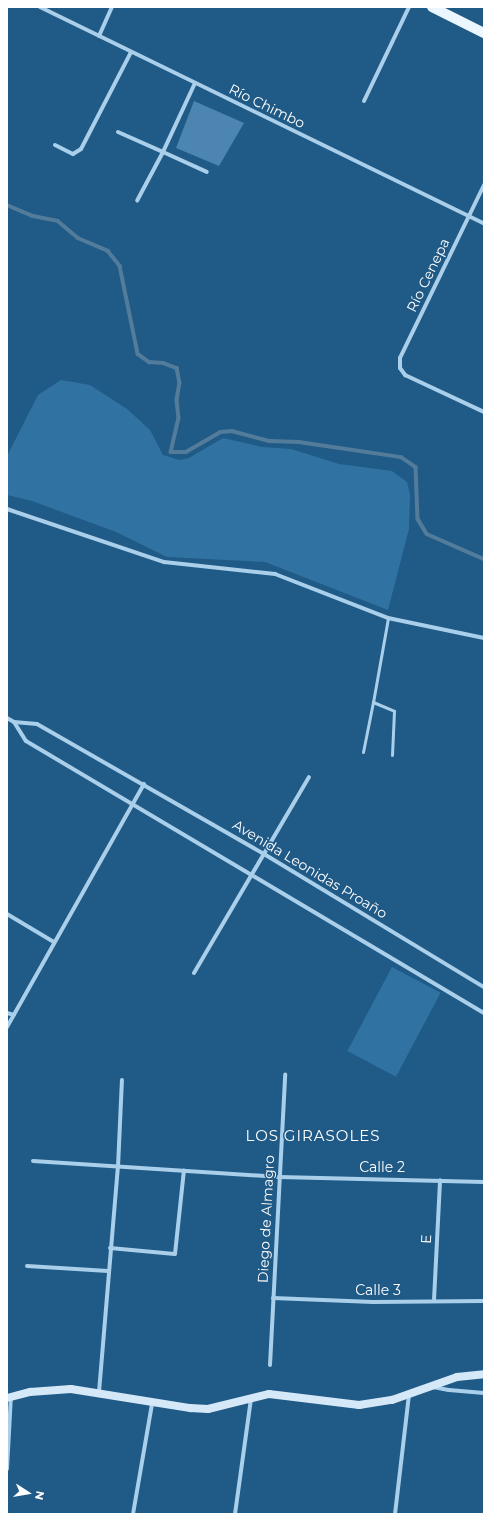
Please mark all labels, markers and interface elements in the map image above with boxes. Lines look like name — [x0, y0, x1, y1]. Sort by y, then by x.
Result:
street label: Río Chimbo — [226, 80, 308, 132]
street label: Río Cenepa — [403, 235, 453, 315]
street label: Avenida Leonidas Proaño — [230, 816, 390, 922]
district label: LOS GIRASOLES — [246, 1127, 380, 1145]
street label: Diego de Almagro — [254, 1155, 278, 1283]
street label: Calle 2 — [359, 1159, 405, 1175]
street label: E — [417, 1234, 435, 1244]
street label: Calle 3 — [355, 1282, 401, 1298]
north arrow — [8, 1473, 48, 1513]
text: N — [32, 1490, 48, 1501]

